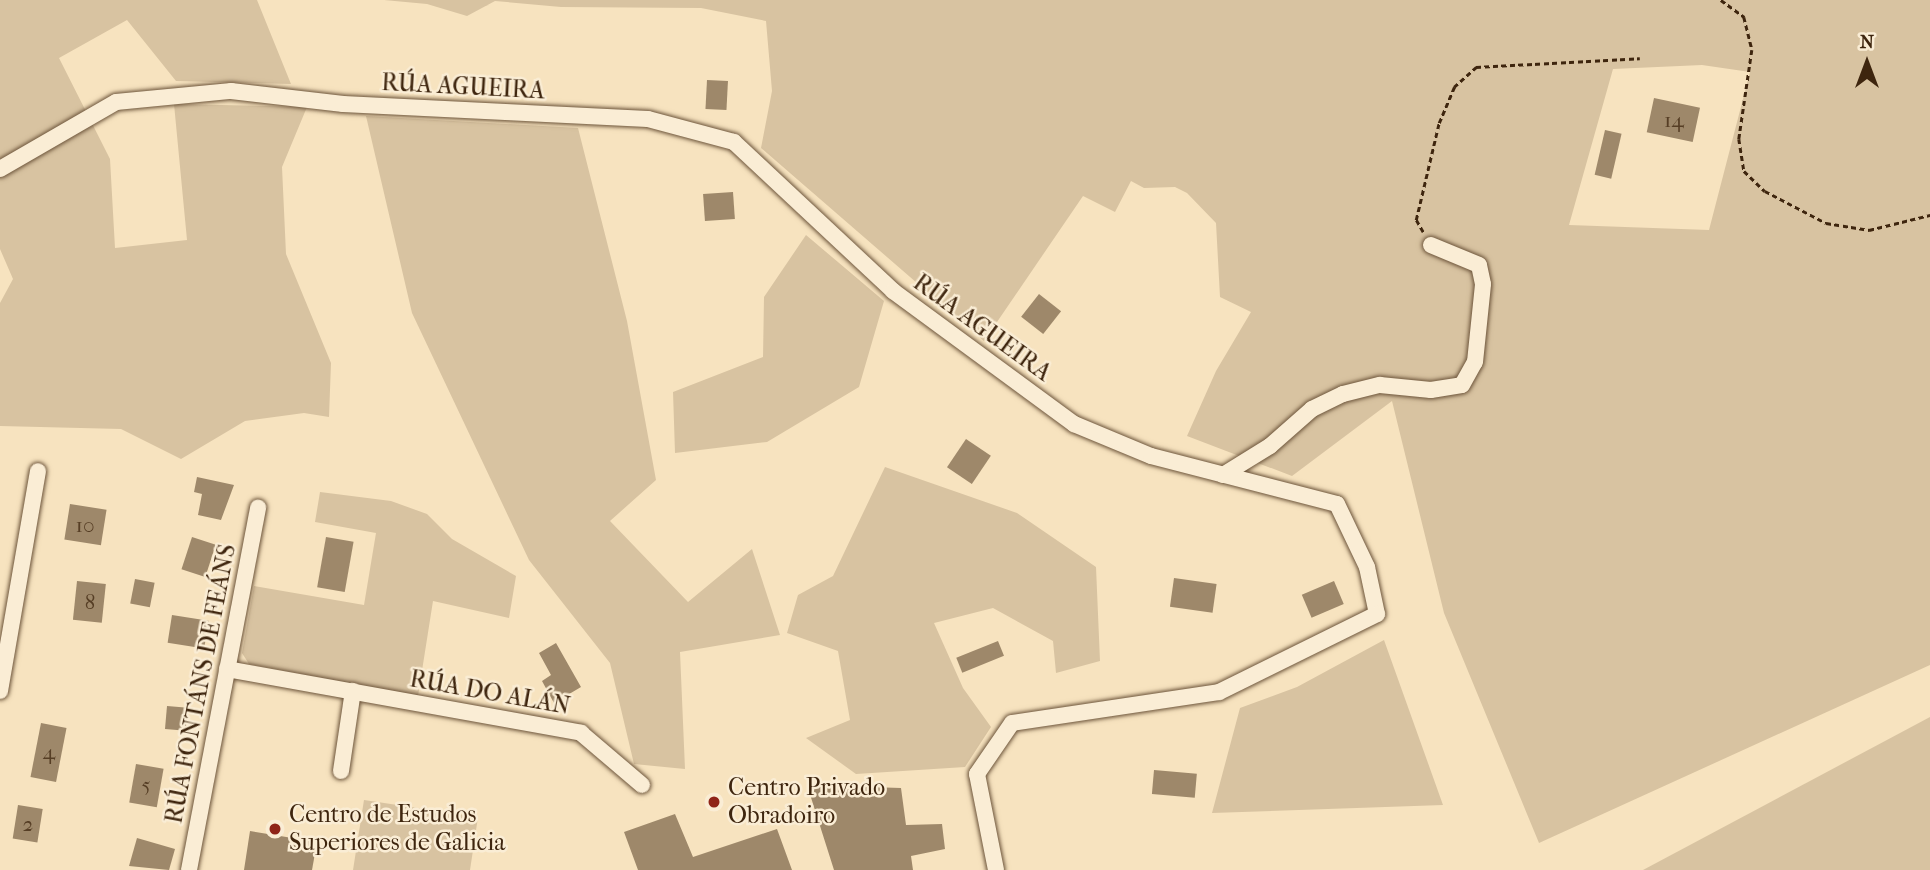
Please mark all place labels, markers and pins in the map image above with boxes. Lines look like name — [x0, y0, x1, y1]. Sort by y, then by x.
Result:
place label: Centro Privado Obradoiro — [728, 774, 885, 830]
marker: Centro Privado Obradoiro — [706, 794, 722, 810]
place label: Centro de Estudos Superiores de Galicia — [289, 801, 505, 857]
marker: Centro de Estudos Superiores de Galicia — [267, 821, 283, 837]

